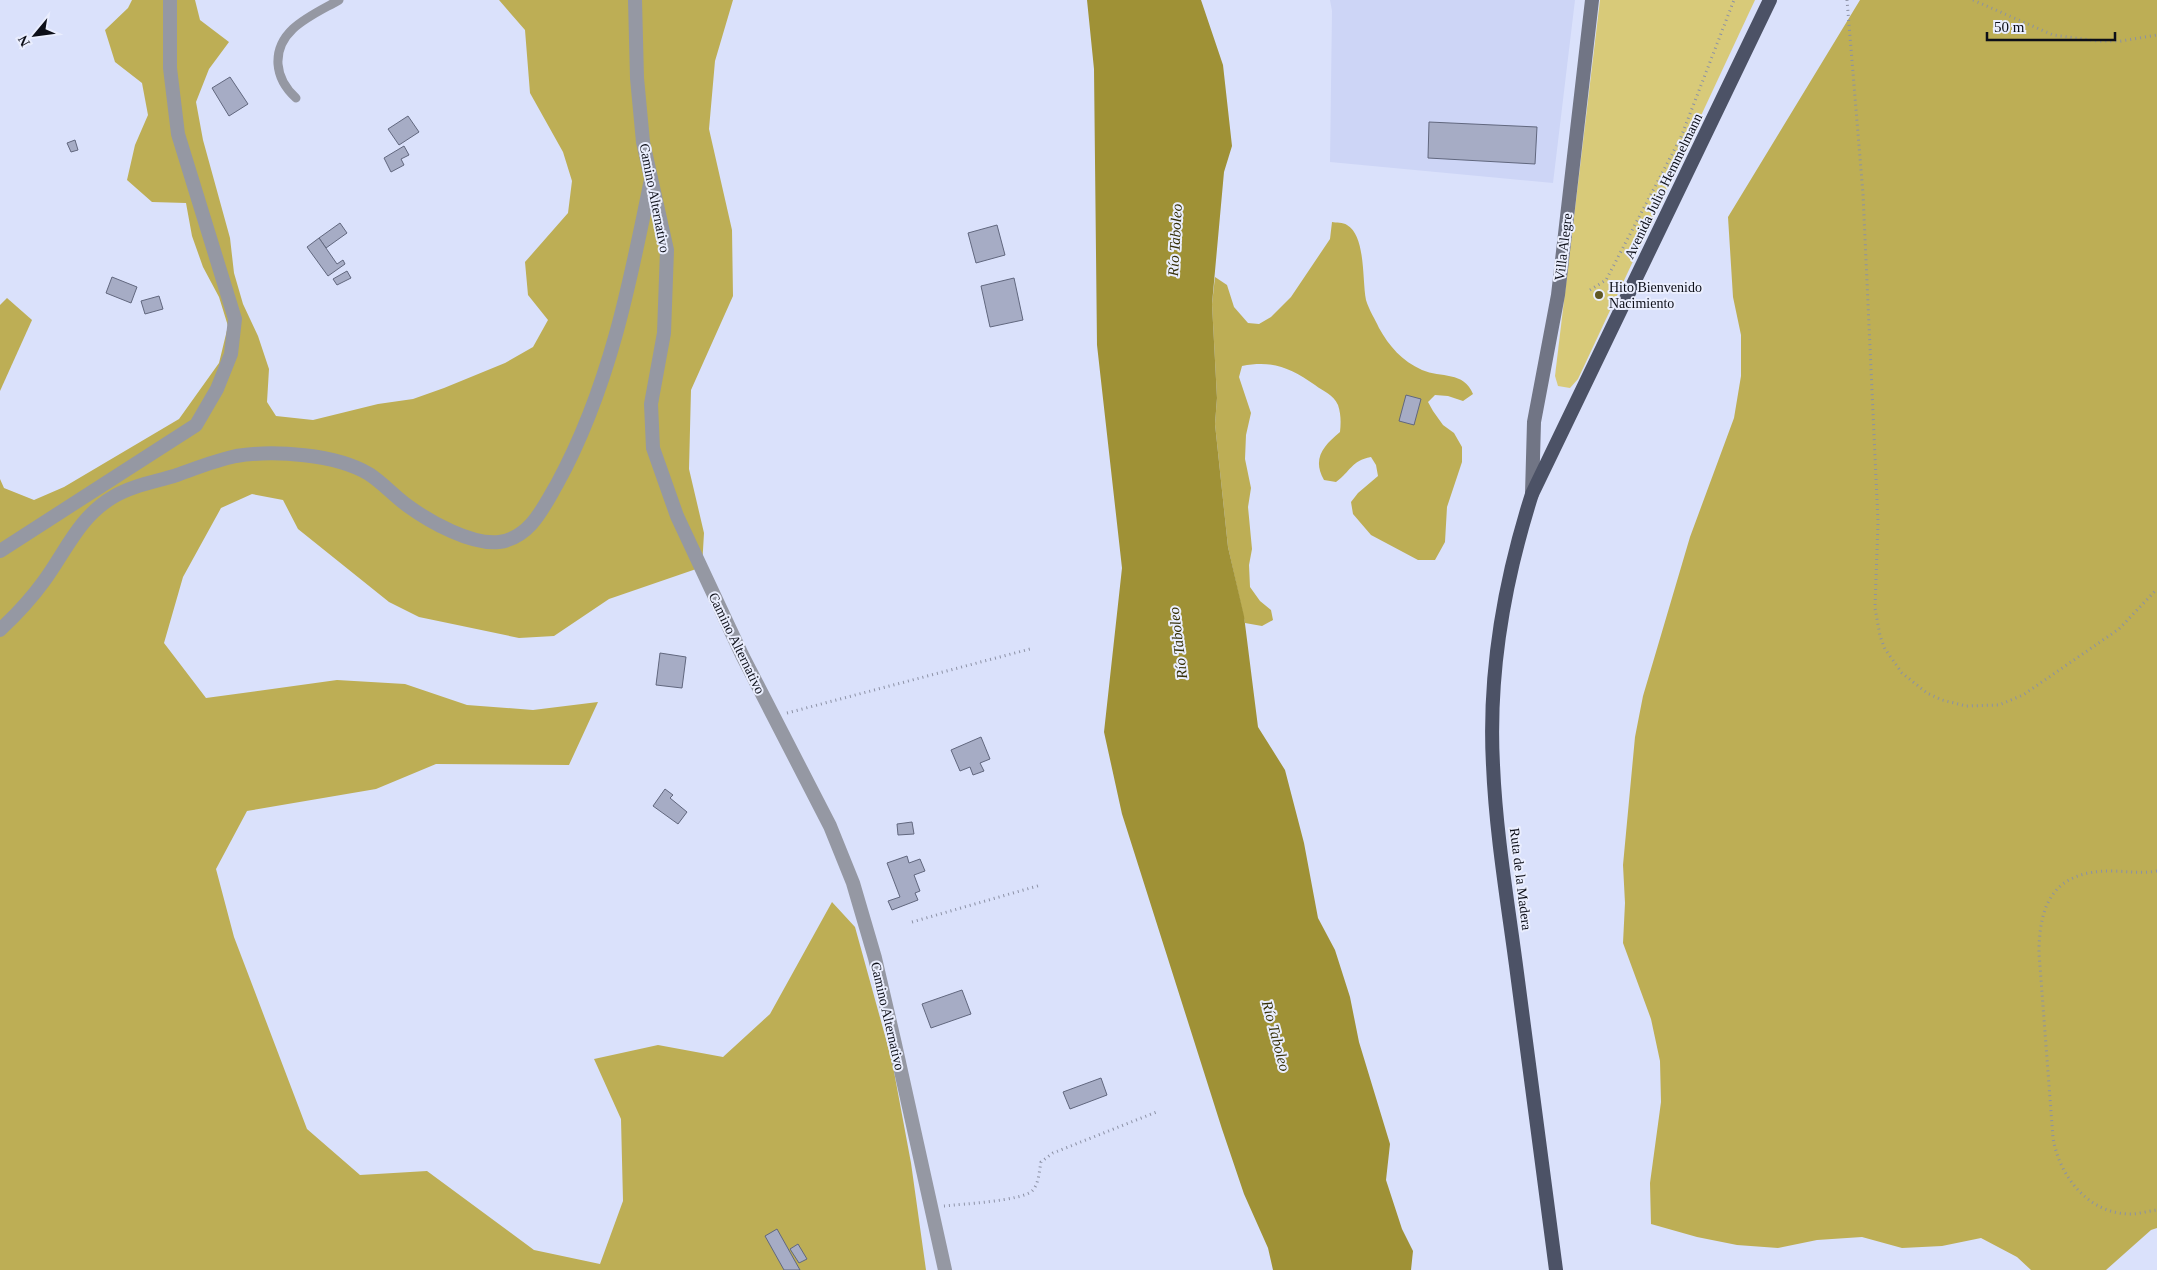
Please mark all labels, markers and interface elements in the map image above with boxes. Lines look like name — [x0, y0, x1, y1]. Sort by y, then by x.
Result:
north arrow — [10, 10, 60, 60]
scale bar — [1987, 10, 2114, 42]
text: 50 m — [1994, 19, 2025, 35]
text: N — [15, 33, 33, 49]
street label: Avenida Julio Hemmelmann — [1622, 111, 1705, 261]
street label: Camino Alternativo — [637, 142, 672, 254]
water label: Río Taboleo — [1165, 203, 1185, 278]
street label: Villa Alegre — [1552, 212, 1575, 282]
place label: Hito Bienvenido Nacimiento — [1609, 280, 1702, 311]
marker: Hito Bienvenido Nacimiento — [1593, 289, 1605, 301]
street label: Camino Alternativo — [706, 590, 768, 696]
water label: Río Taboleo — [1166, 606, 1190, 681]
street label: Ruta de la Madera — [1507, 827, 1534, 932]
street label: Camino Alternativo — [868, 960, 907, 1072]
water label: Río Taboleo — [1259, 998, 1293, 1074]

